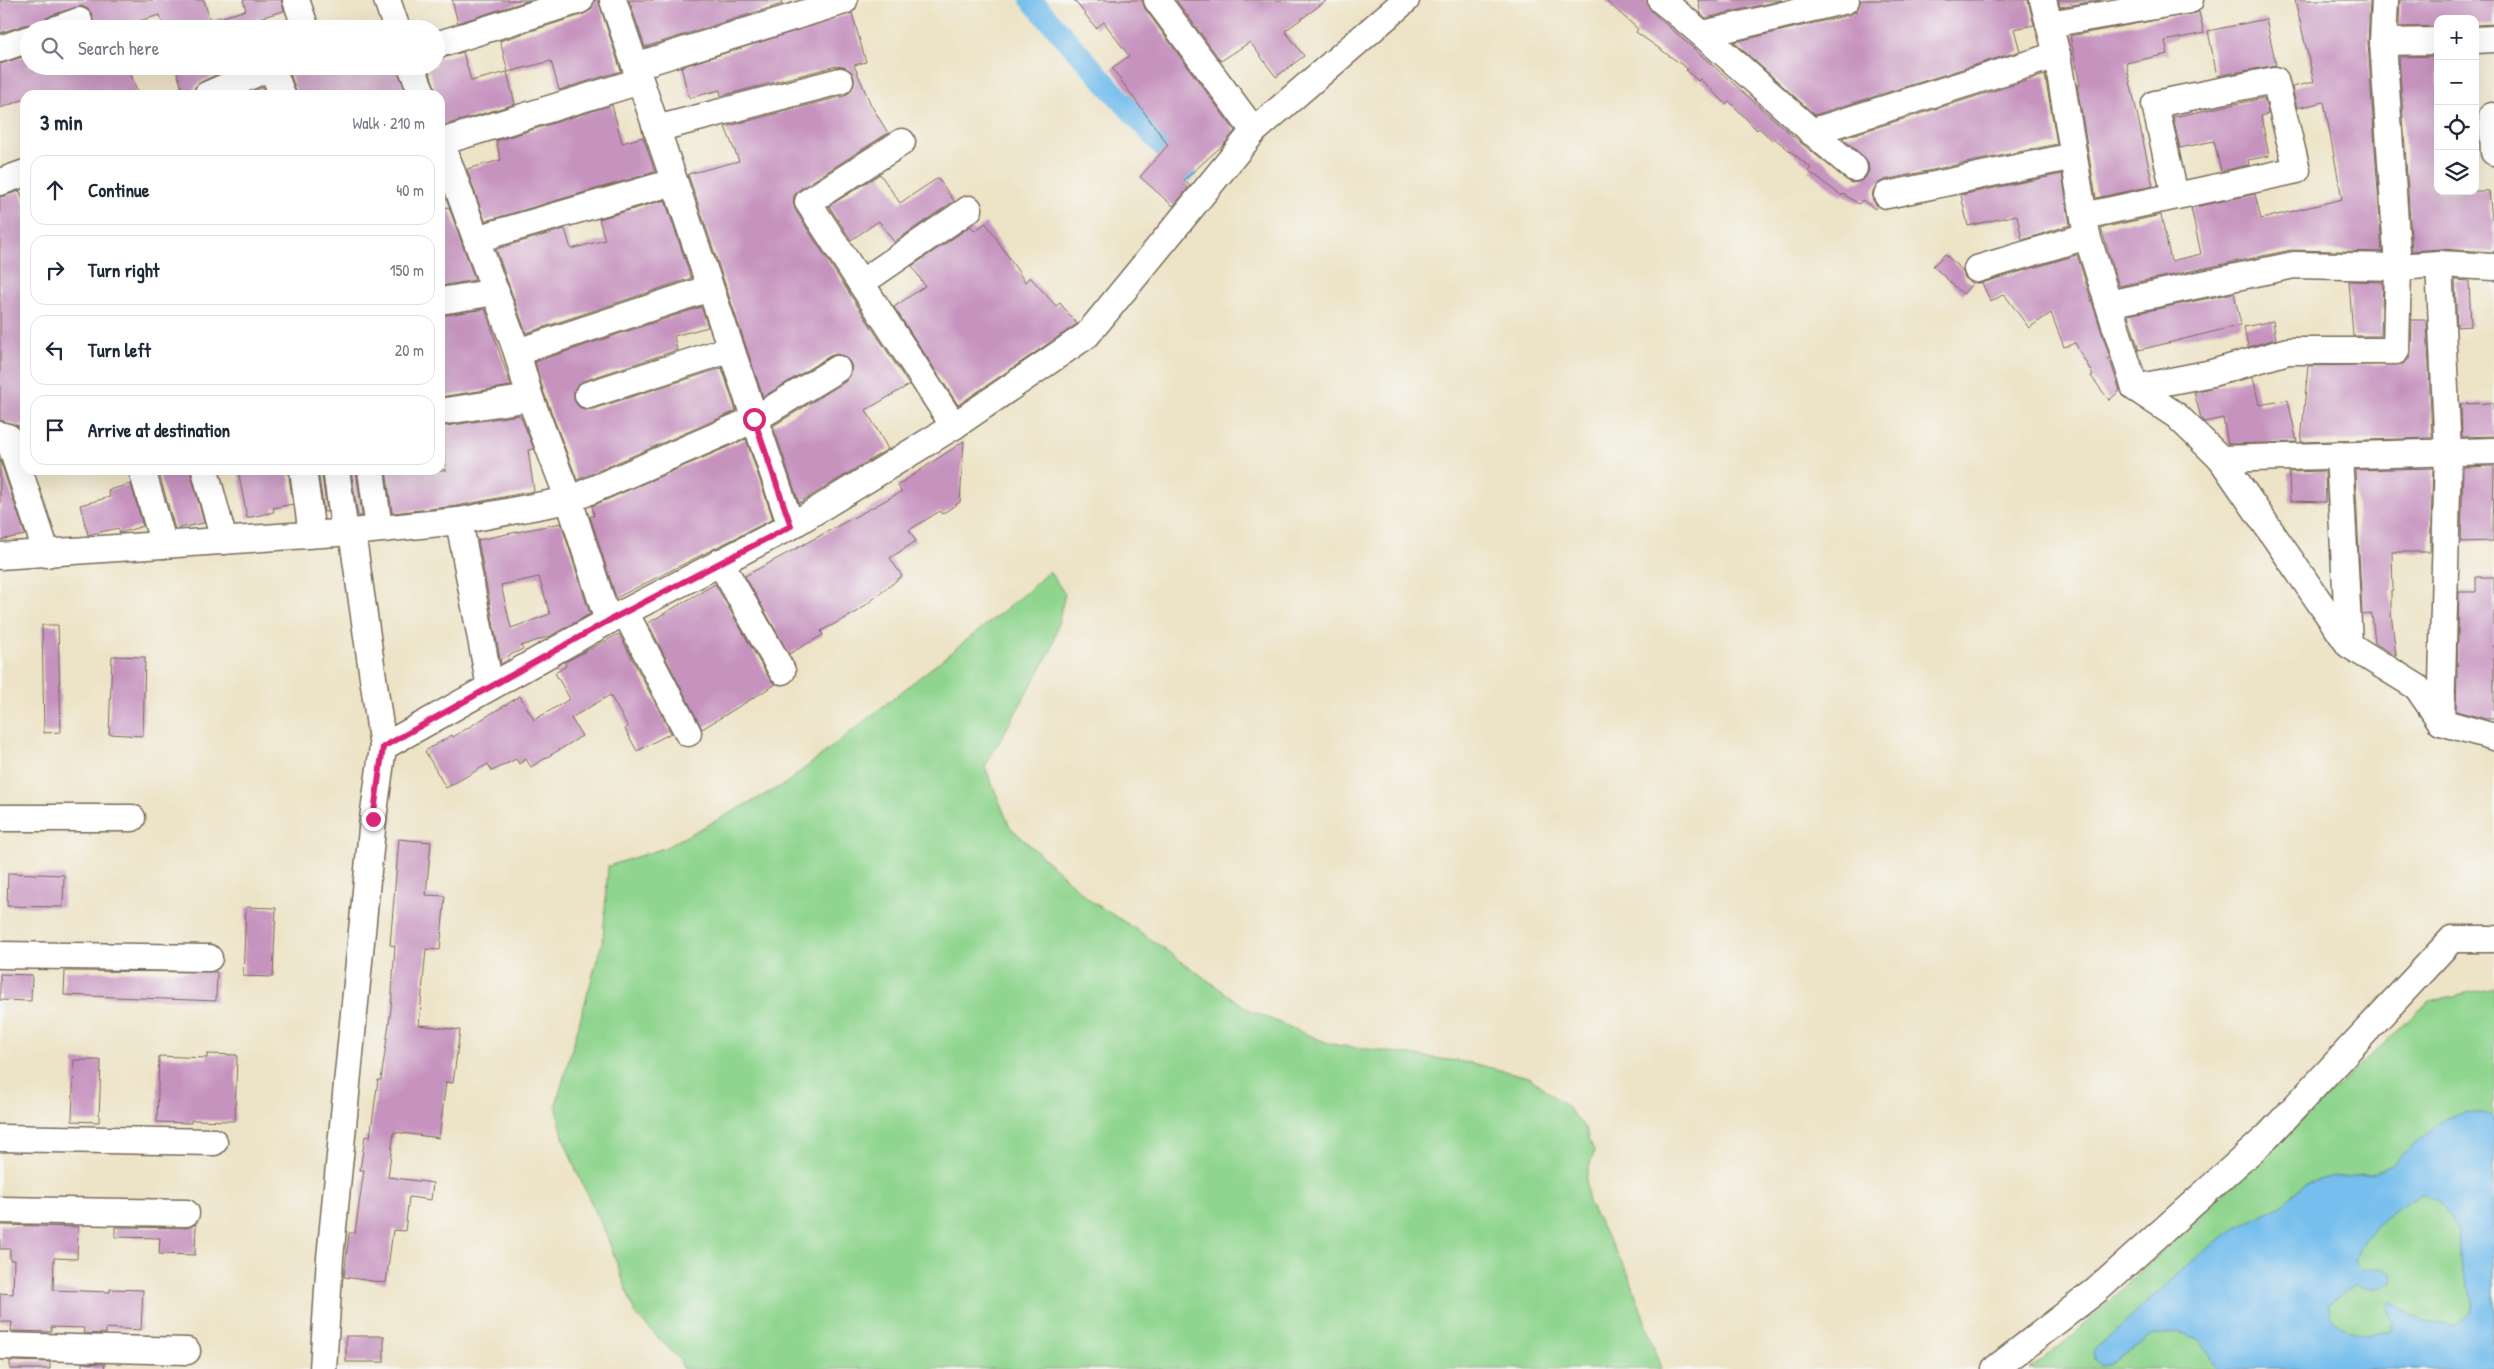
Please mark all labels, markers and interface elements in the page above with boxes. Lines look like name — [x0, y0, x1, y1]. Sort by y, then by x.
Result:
map controls — [2434, 15, 2479, 195]
button: + — [2434, 15, 2479, 60]
search box — [20, 20, 445, 75]
icon: search — [38, 34, 66, 62]
text: Search here — [78, 35, 159, 61]
button: − — [2434, 60, 2479, 105]
button: locate — [2434, 105, 2479, 150]
text: 3 min — [40, 108, 83, 137]
text: Walk · 210 m — [352, 112, 425, 134]
button: layers — [2434, 150, 2479, 195]
icon: ahead — [41, 176, 69, 204]
text: Continue — [88, 177, 149, 203]
text: 40 m — [396, 179, 424, 201]
icon: right — [41, 256, 69, 284]
text: Turn right — [88, 257, 159, 283]
text: 150 m — [390, 259, 424, 281]
icon: left — [41, 336, 69, 364]
text: Turn left — [88, 337, 151, 363]
text: 20 m — [395, 339, 424, 361]
route start — [743, 408, 766, 431]
icon: arrive — [41, 416, 69, 444]
text: Arrive at destination — [88, 417, 230, 443]
route end — [362, 808, 385, 831]

